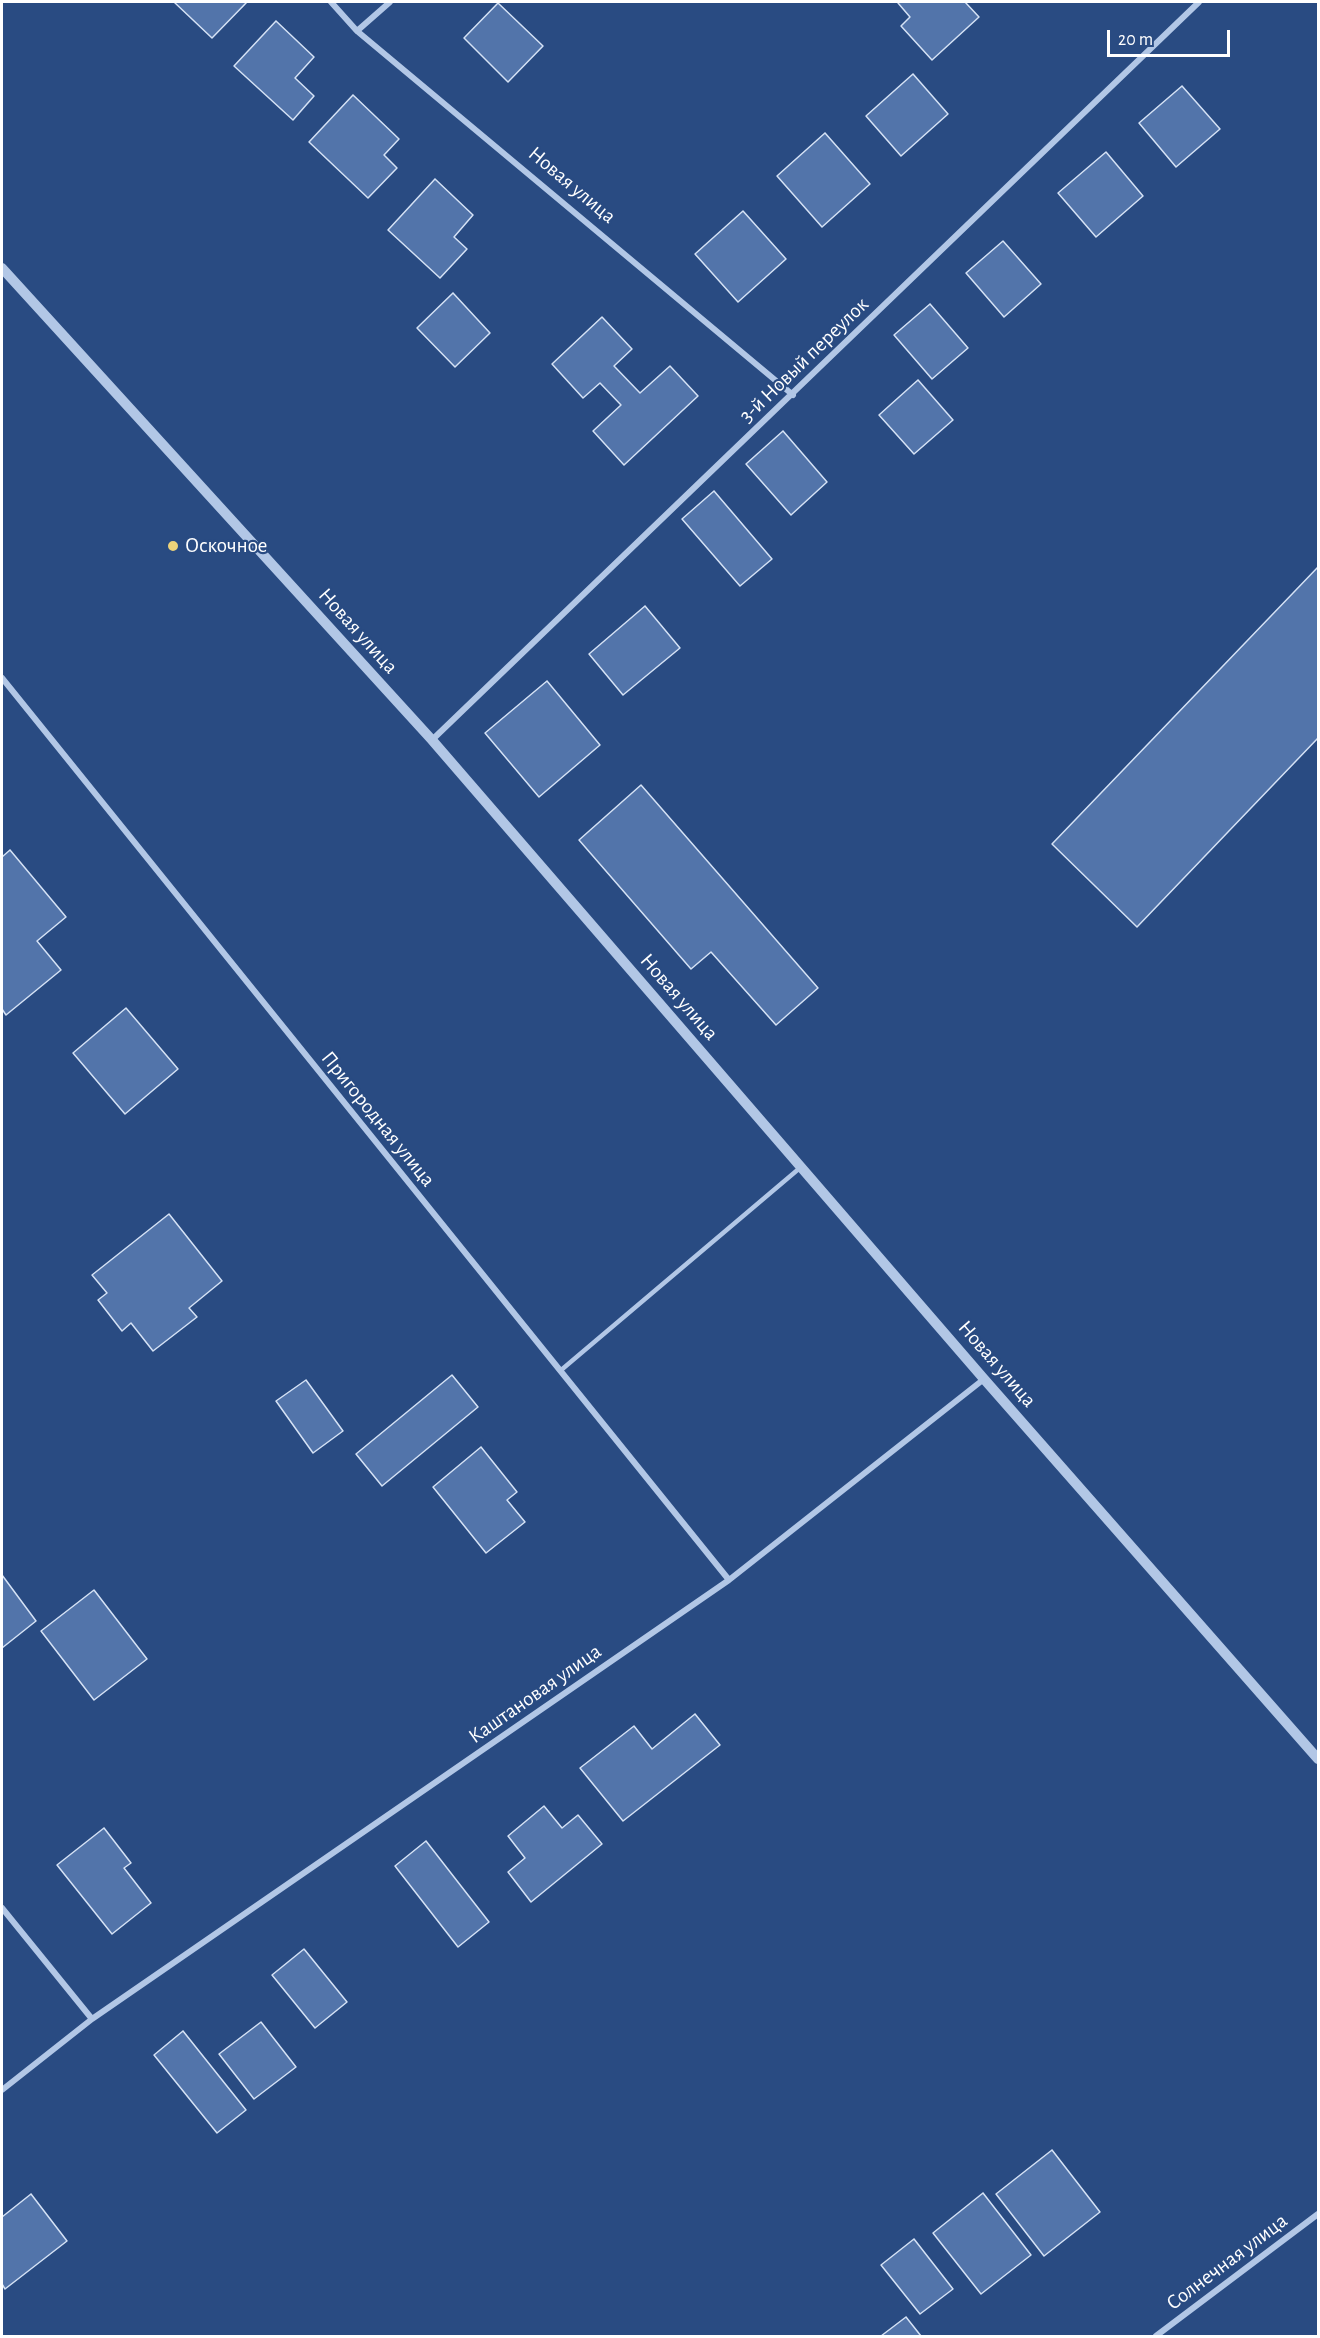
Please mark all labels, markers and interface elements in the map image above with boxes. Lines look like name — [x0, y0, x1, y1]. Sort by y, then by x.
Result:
scale bar — [1110, 18, 1233, 56]
text: 20 m — [1118, 31, 1153, 49]
street label: Новая улица — [523, 141, 621, 229]
street label: 3-й Новый переулок — [734, 292, 874, 428]
place label: Оскочное — [185, 533, 267, 559]
marker: Оскочное — [166, 539, 180, 553]
street label: Новая улица — [313, 583, 403, 679]
street label: Новая улица — [634, 948, 724, 1046]
street label: Пригородная улица — [316, 1046, 440, 1192]
street label: Новая улица — [952, 1315, 1042, 1413]
street label: Каштановая улица — [464, 1639, 606, 1749]
street label: Солнечная улица — [1161, 2208, 1293, 2316]

